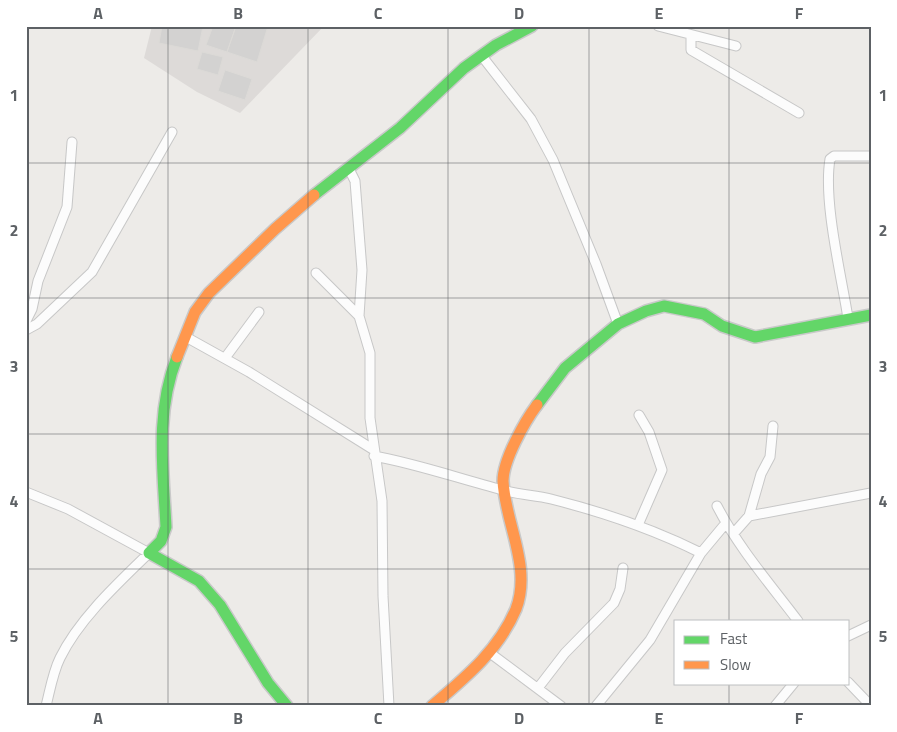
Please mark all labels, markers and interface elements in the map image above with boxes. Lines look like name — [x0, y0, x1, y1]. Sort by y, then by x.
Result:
text: A — [93, 1, 103, 25]
text: B — [233, 1, 243, 25]
text: C — [374, 1, 383, 25]
text: D — [514, 1, 524, 25]
text: E — [655, 1, 664, 25]
text: F — [795, 1, 804, 25]
text: 1 — [10, 83, 18, 107]
text: 1 — [879, 83, 887, 107]
text: 2 — [10, 218, 18, 242]
text: 2 — [879, 218, 887, 242]
text: 3 — [10, 354, 18, 378]
text: 3 — [879, 354, 887, 378]
text: 4 — [10, 489, 19, 513]
text: 4 — [879, 489, 888, 513]
legend — [674, 620, 850, 684]
text: 5 — [10, 624, 19, 648]
text: 5 — [879, 624, 888, 648]
text: Fast — [720, 627, 748, 650]
text: Slow — [720, 653, 751, 676]
text: A — [93, 706, 103, 730]
text: B — [233, 706, 243, 730]
text: C — [374, 706, 383, 730]
text: D — [514, 706, 524, 730]
text: E — [655, 706, 664, 730]
text: F — [795, 706, 804, 730]

